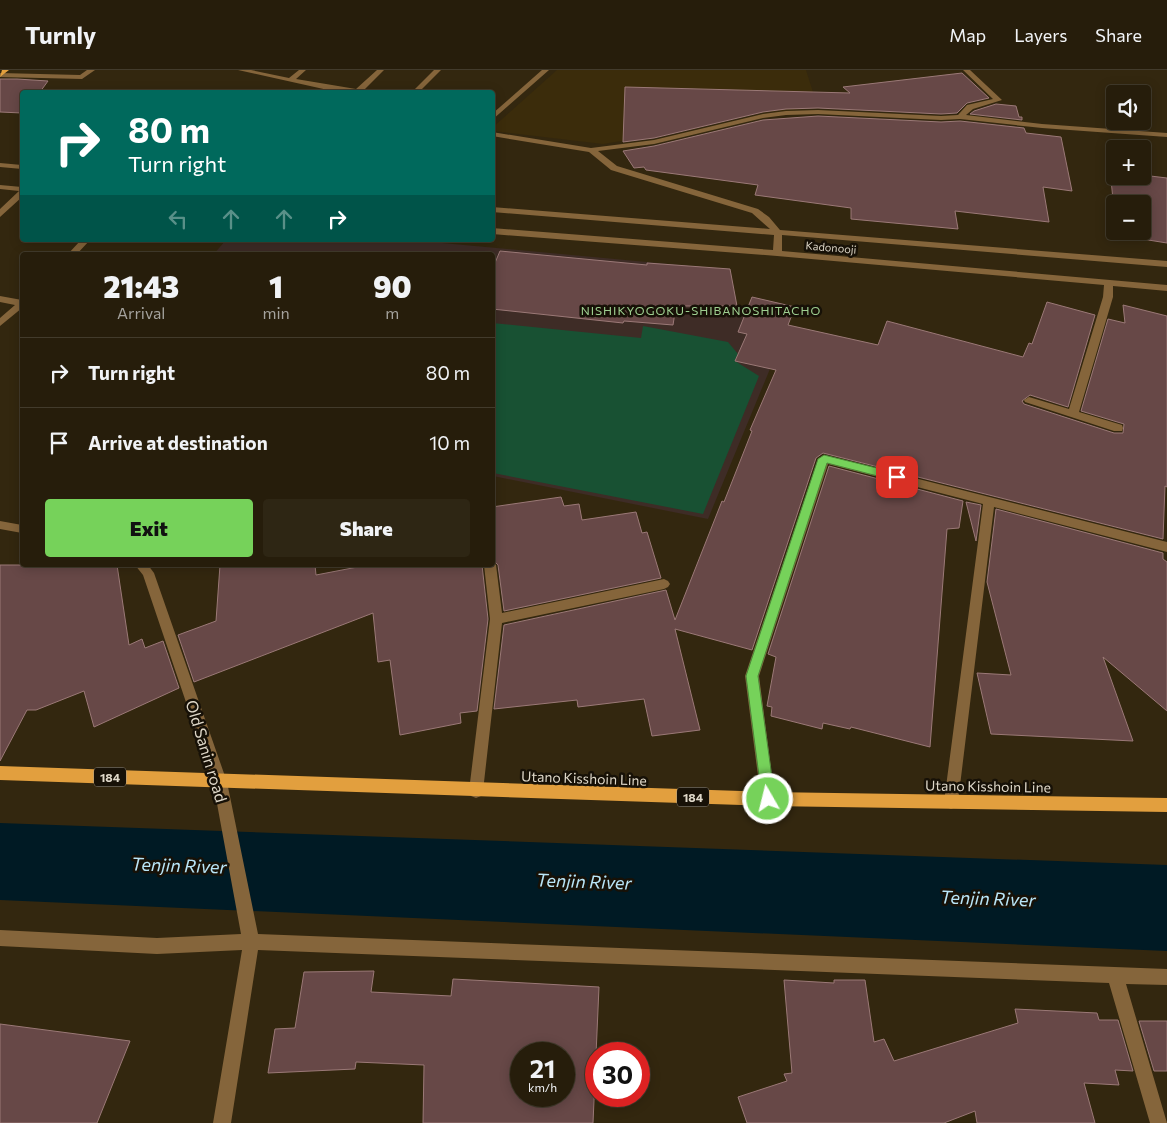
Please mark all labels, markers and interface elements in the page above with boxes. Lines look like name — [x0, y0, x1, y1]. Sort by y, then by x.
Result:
text: Turnly — [25, 20, 96, 49]
text: Map — [949, 24, 986, 46]
text: Layers — [1014, 24, 1067, 46]
text: Share — [1095, 24, 1142, 46]
map controls — [1106, 85, 1151, 240]
button: sound — [1106, 85, 1151, 130]
text: 80 m — [128, 107, 210, 150]
icon: right — [45, 110, 110, 175]
button: + — [1106, 140, 1151, 185]
text: Turn right — [128, 150, 226, 177]
button: − — [1106, 195, 1151, 240]
icon: left — [164, 205, 192, 233]
icon: ahead — [217, 205, 245, 233]
icon: ahead — [270, 205, 298, 233]
icon: right — [323, 205, 351, 233]
street label: Kadonooji — [805, 238, 857, 256]
text: 21:43 — [103, 267, 179, 304]
text: 1 — [269, 267, 283, 304]
text: 90 — [373, 267, 412, 304]
text: Arrival — [117, 303, 165, 322]
text: min — [262, 303, 290, 322]
text: m — [385, 303, 399, 322]
district label: NISHIKYOGOKU-SHIBANOSHITACHO — [581, 303, 821, 317]
icon: right — [45, 359, 73, 387]
text: Turn right — [88, 361, 175, 384]
text: 80 m — [426, 361, 470, 384]
icon: arrive — [45, 429, 73, 457]
text: Arrive at destination — [88, 431, 268, 454]
text: 10 m — [429, 431, 470, 454]
pin — [876, 456, 918, 498]
icon: arrive — [883, 463, 911, 491]
button: Exit — [45, 499, 253, 557]
button: Share — [263, 499, 470, 557]
street label: Old Sanin road — [182, 698, 232, 804]
street label: Utano Kisshoin Line — [521, 767, 647, 789]
road number: 184 — [94, 768, 126, 786]
position arrow — [741, 772, 793, 824]
street label: Utano Kisshoin Line — [925, 776, 1051, 796]
road number: 184 — [677, 788, 709, 806]
water label: Tenjin River — [131, 852, 228, 878]
water label: Tenjin River — [536, 868, 633, 894]
water label: Tenjin River — [940, 885, 1037, 911]
speed limit sign: 30 — [585, 1042, 650, 1107]
text: 21 — [530, 1053, 555, 1083]
text: km/h — [528, 1080, 557, 1094]

